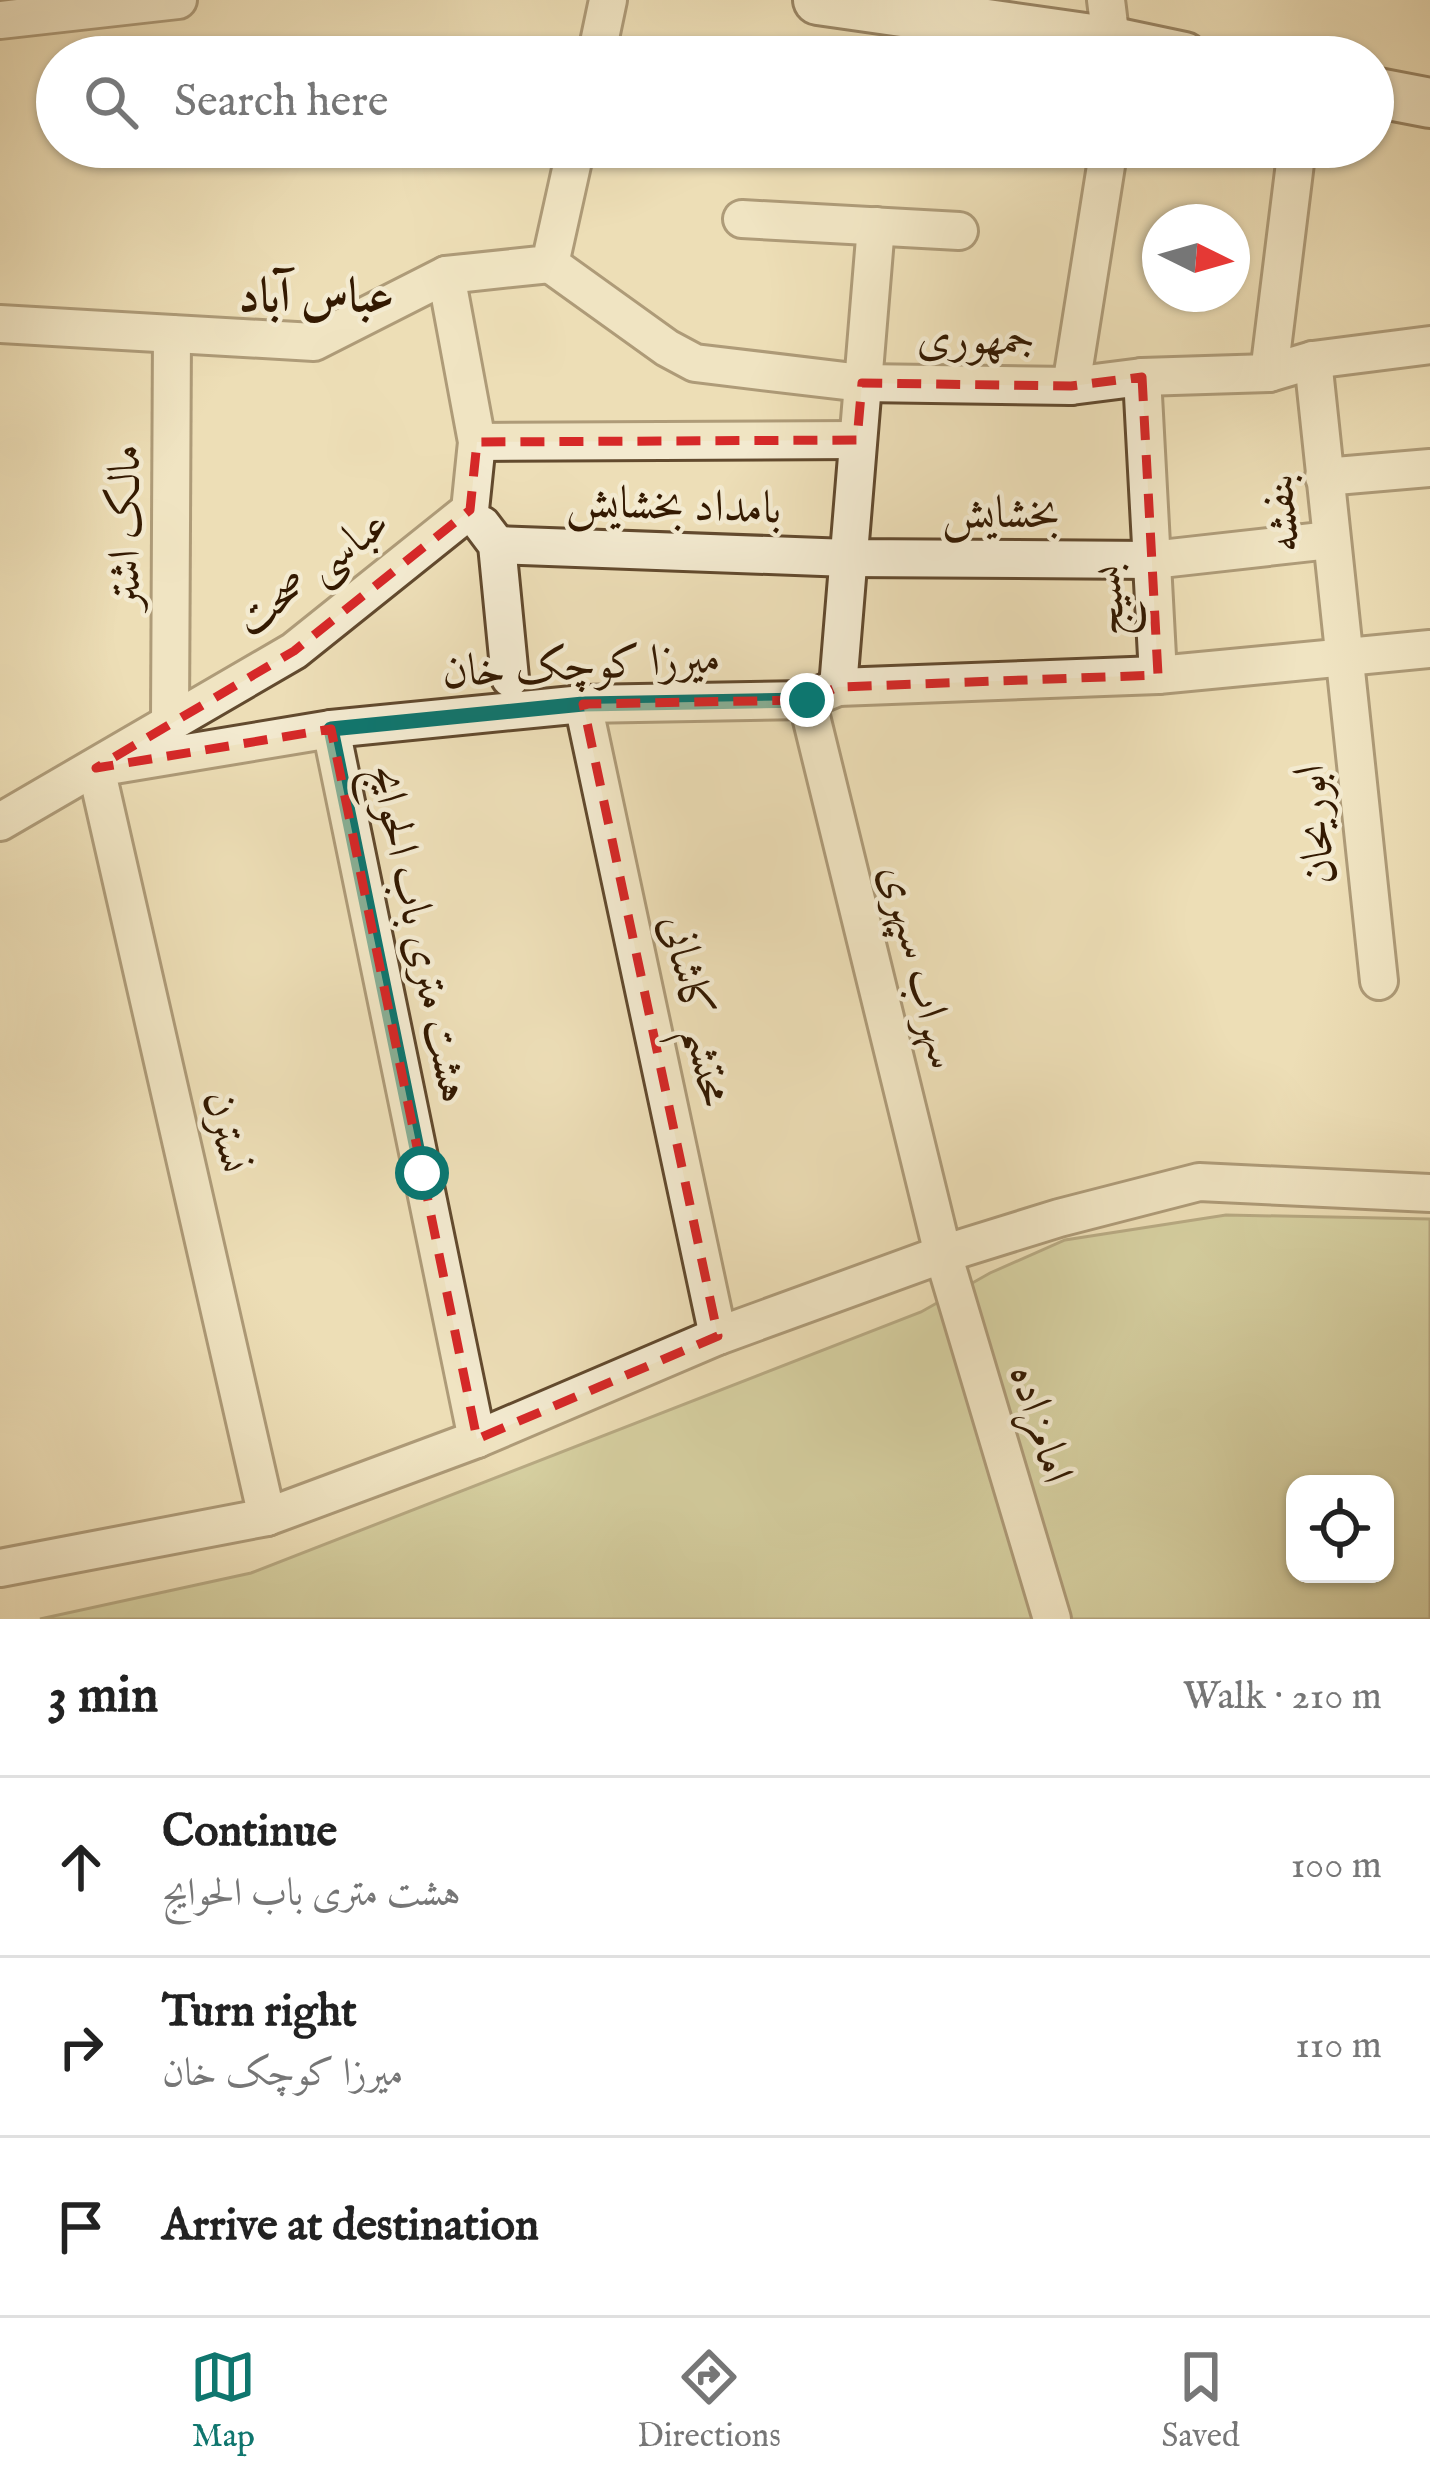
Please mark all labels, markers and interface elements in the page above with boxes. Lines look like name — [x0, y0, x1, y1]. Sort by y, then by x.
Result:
search box — [36, 36, 1394, 168]
icon: search — [78, 69, 144, 135]
text: Search here — [174, 74, 388, 131]
north arrow — [1142, 204, 1250, 312]
district label: عباس آباد — [238, 267, 394, 328]
street label: جمهوری — [916, 311, 1036, 370]
street label: مالک اشتر — [98, 445, 155, 613]
street label: بنفشه — [1250, 472, 1315, 556]
street label: بامداد بخشایش — [565, 474, 782, 539]
street label: بخشایش — [942, 486, 1060, 543]
street label: عباسی صحت — [224, 496, 402, 650]
street label: بسیج — [1079, 563, 1149, 638]
street label: میرزا کوچک خان — [441, 631, 722, 702]
route end — [780, 673, 834, 727]
street label: هشت متری باب الحوایج — [348, 759, 482, 1110]
street label: ابوریحان — [1282, 762, 1351, 888]
street label: سهراب سپهری — [866, 859, 972, 1075]
street label: محتشم کاشانی — [634, 910, 743, 1114]
street label: نسترن — [189, 1085, 263, 1178]
route start — [395, 1146, 449, 1200]
street label: امامزاده — [995, 1358, 1085, 1490]
map controls — [1286, 1475, 1394, 1583]
button: locate — [1286, 1475, 1394, 1583]
text: 3 min — [48, 1665, 158, 1730]
text: Walk · 210 m — [1183, 1673, 1382, 1722]
text: Continue — [162, 1804, 337, 1861]
icon: ahead — [48, 1834, 114, 1900]
text: 100 m — [1291, 1842, 1382, 1891]
text: هشت متری باب الحوایج — [162, 1870, 461, 1919]
text: Turn right — [162, 1984, 357, 2041]
icon: right — [48, 2014, 114, 2080]
text: 110 m — [1295, 2022, 1382, 2071]
text: میرزا کوچک خان — [162, 2050, 403, 2099]
icon: arrive — [48, 2194, 114, 2260]
text: Arrive at destination — [162, 2198, 539, 2255]
tab: Map — [190, 2344, 256, 2458]
tab: Directions — [637, 2344, 781, 2458]
tab: Saved — [1162, 2344, 1240, 2458]

